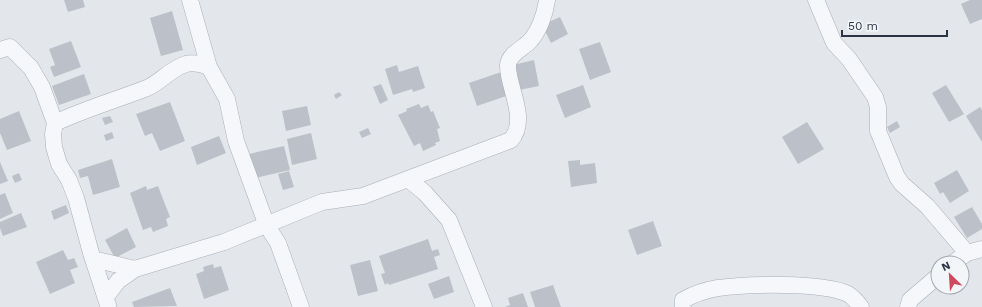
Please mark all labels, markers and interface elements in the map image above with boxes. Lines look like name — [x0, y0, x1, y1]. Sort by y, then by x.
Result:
scale bar — [842, 12, 947, 38]
text: 50 m — [848, 19, 878, 33]
north arrow — [930, 255, 970, 295]
text: N — [940, 259, 952, 274]

